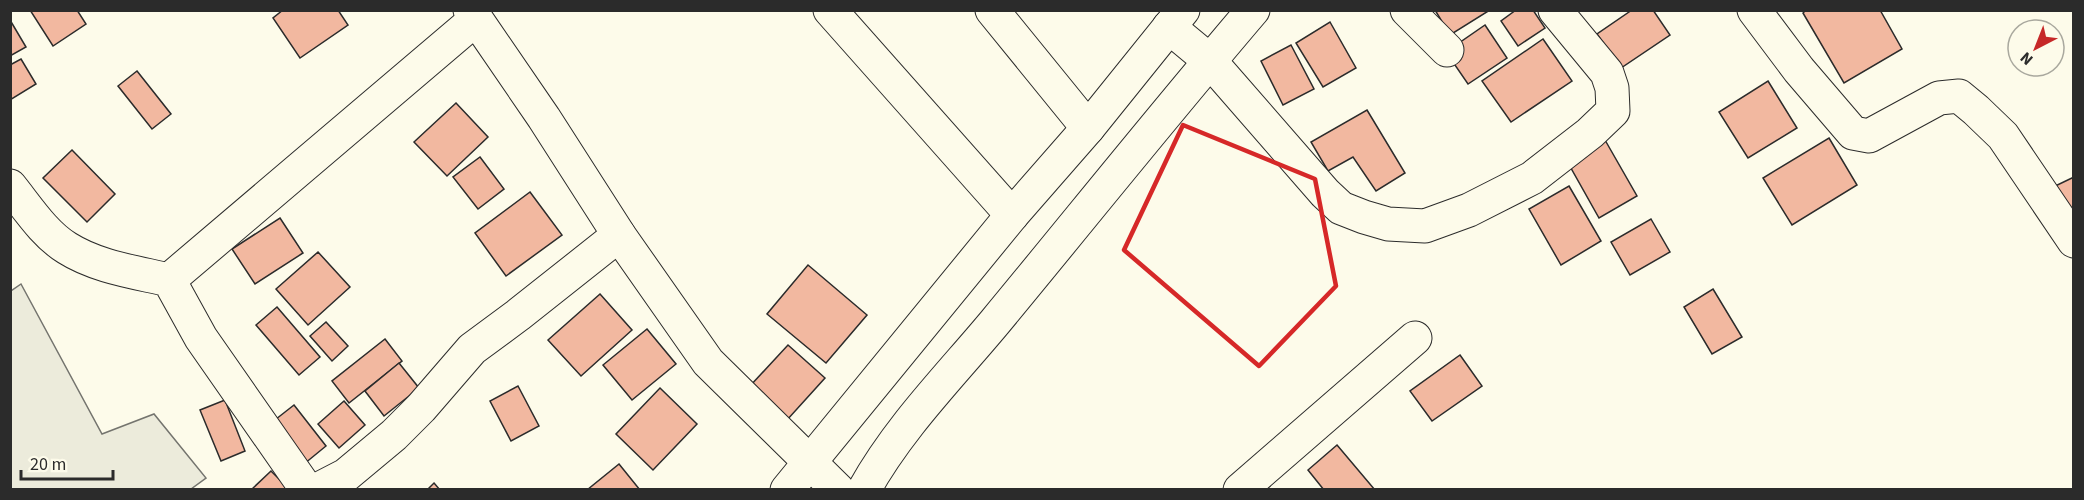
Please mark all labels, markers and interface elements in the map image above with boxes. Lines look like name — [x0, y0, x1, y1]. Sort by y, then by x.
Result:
north arrow — [2006, 18, 2066, 78]
text: N — [2015, 47, 2038, 70]
scale bar — [21, 443, 112, 481]
text: 20 m — [30, 452, 66, 477]

